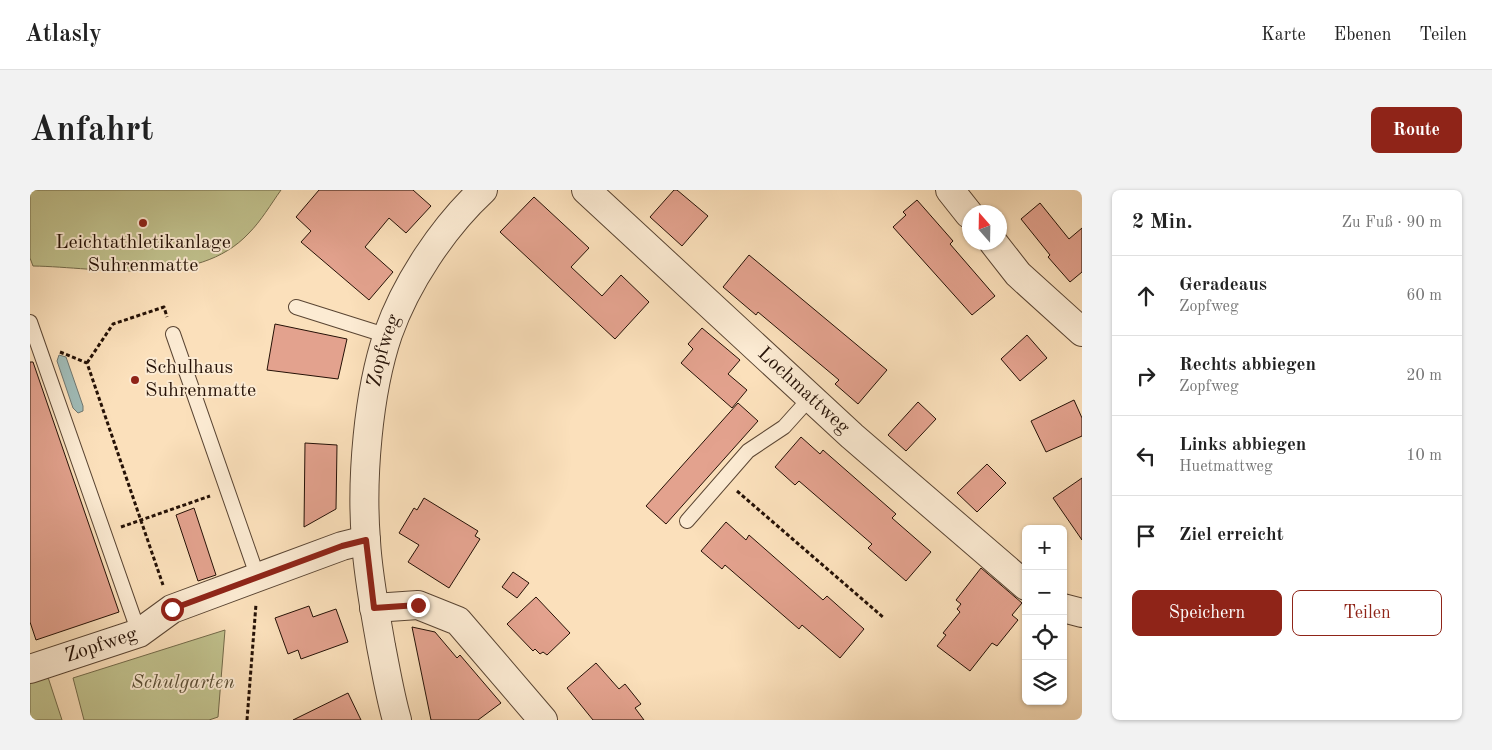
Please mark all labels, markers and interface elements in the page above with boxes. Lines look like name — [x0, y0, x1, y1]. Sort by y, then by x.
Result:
text: Atlasly — [25, 23, 102, 47]
text: Karte — [1261, 26, 1306, 44]
text: Ebenen — [1334, 26, 1391, 44]
text: Teilen — [1419, 26, 1467, 44]
button: Route — [1371, 107, 1462, 153]
text: Anfahrt — [30, 113, 153, 148]
north arrow — [962, 205, 1007, 250]
text: 2 Min. — [1132, 212, 1193, 233]
text: Zu Fuß · 90 m — [1342, 215, 1442, 231]
marker: Leichtathletikanlage Suhrenmatte — [137, 217, 149, 229]
place label: Leichtathletikanlage Suhrenmatte — [55, 233, 231, 276]
text: Geradeaus — [1179, 276, 1267, 295]
icon: ahead — [1132, 282, 1160, 310]
text: 60 m — [1406, 288, 1442, 304]
text: Zopfweg — [1179, 299, 1239, 315]
street label: Zopfweg — [365, 311, 405, 389]
street label: Lochmattweg — [753, 344, 853, 438]
text: Rechts abbiegen — [1179, 356, 1316, 375]
place label: Schulhaus Suhrenmatte — [145, 358, 256, 401]
icon: right — [1132, 362, 1160, 390]
text: 20 m — [1406, 368, 1442, 384]
marker: Schulhaus Suhrenmatte — [129, 374, 141, 386]
text: Zopfweg — [1179, 379, 1239, 395]
text: Links abbiegen — [1179, 436, 1306, 455]
icon: left — [1132, 442, 1160, 470]
text: 10 m — [1406, 448, 1442, 464]
text: Huetmattweg — [1179, 459, 1273, 475]
icon: arrive — [1132, 522, 1160, 550]
map controls — [1022, 525, 1067, 705]
button: + — [1022, 525, 1067, 570]
text: Ziel erreicht — [1179, 526, 1284, 545]
button: − — [1022, 570, 1067, 615]
button: Speichern — [1132, 590, 1282, 636]
button: Teilen — [1292, 590, 1442, 636]
route end — [407, 594, 430, 617]
route start — [161, 598, 184, 621]
button: locate — [1022, 615, 1067, 660]
street label: Zopfweg — [63, 624, 140, 667]
button: layers — [1022, 660, 1067, 705]
park label: Schulgarten — [131, 673, 235, 693]

